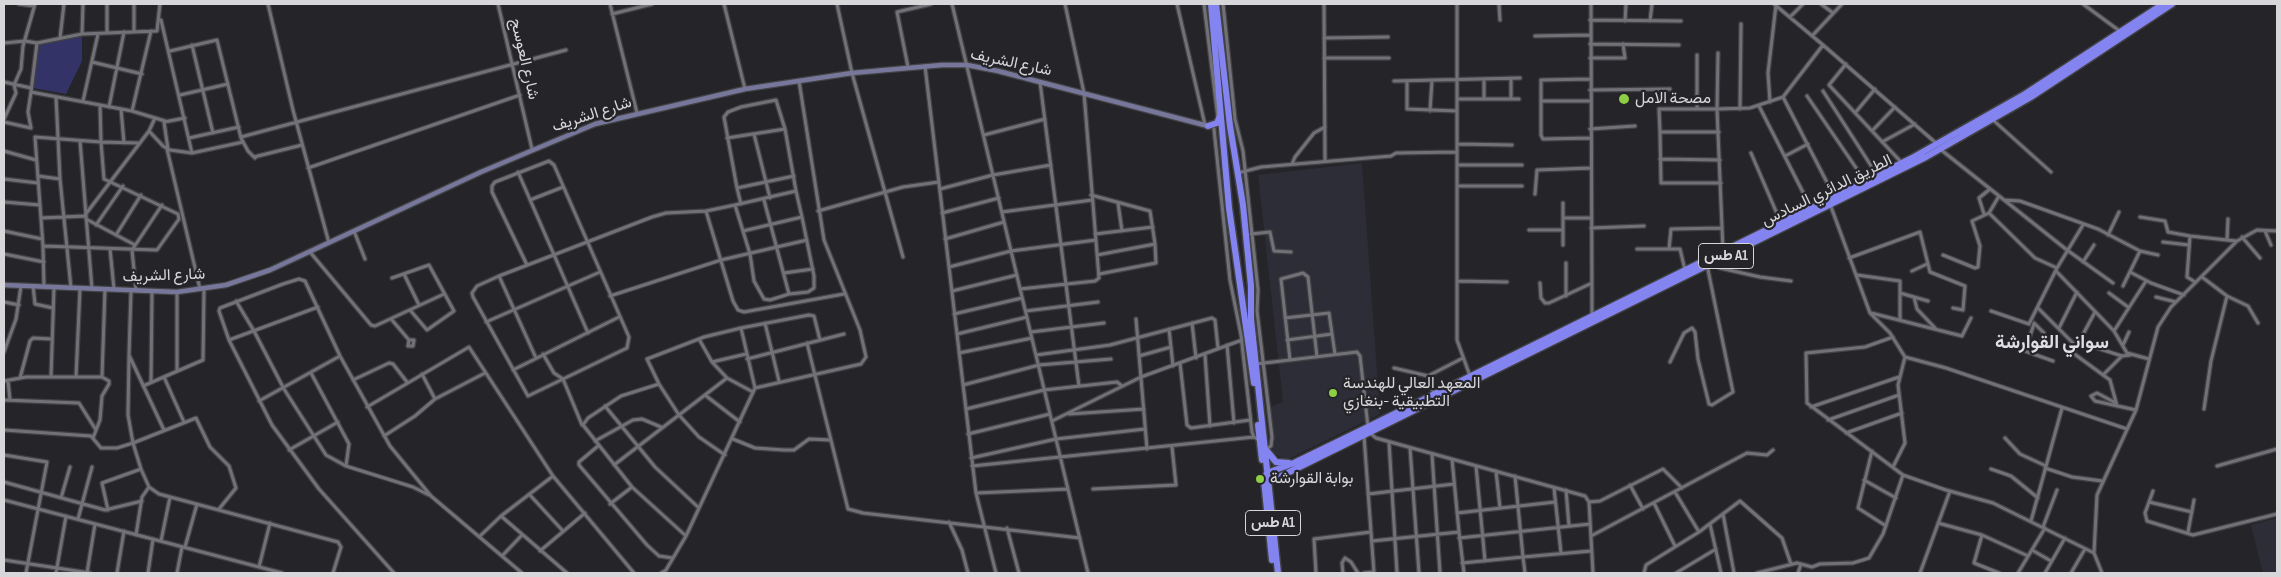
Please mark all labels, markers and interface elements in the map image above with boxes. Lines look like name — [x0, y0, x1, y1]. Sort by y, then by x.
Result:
street label: شارع العوسج — [505, 16, 543, 102]
street label: شارع الشريف — [969, 45, 1053, 81]
place label: مصحة الامل — [1635, 89, 1711, 109]
marker: مصحة الامل — [1617, 92, 1631, 106]
street label: شارع الشريف — [550, 93, 634, 137]
street label: الطريق الدائري السادس — [1758, 151, 1896, 231]
road number: طس A1 — [1698, 244, 1754, 268]
street label: شارع الشريف — [122, 265, 206, 287]
district label: سواني القوارشة — [1995, 332, 2109, 354]
place label: المعهد العالي للهندسة التطبيقية -بنغازي — [1343, 374, 1480, 412]
marker: المعهد العالي للهندسة التطبيقية -بنغازي — [1327, 387, 1339, 399]
place label: بوابة القوارشة — [1270, 469, 1353, 489]
marker: بوابة القوارشة — [1254, 473, 1266, 485]
road number: طس A1 — [1246, 510, 1300, 536]

